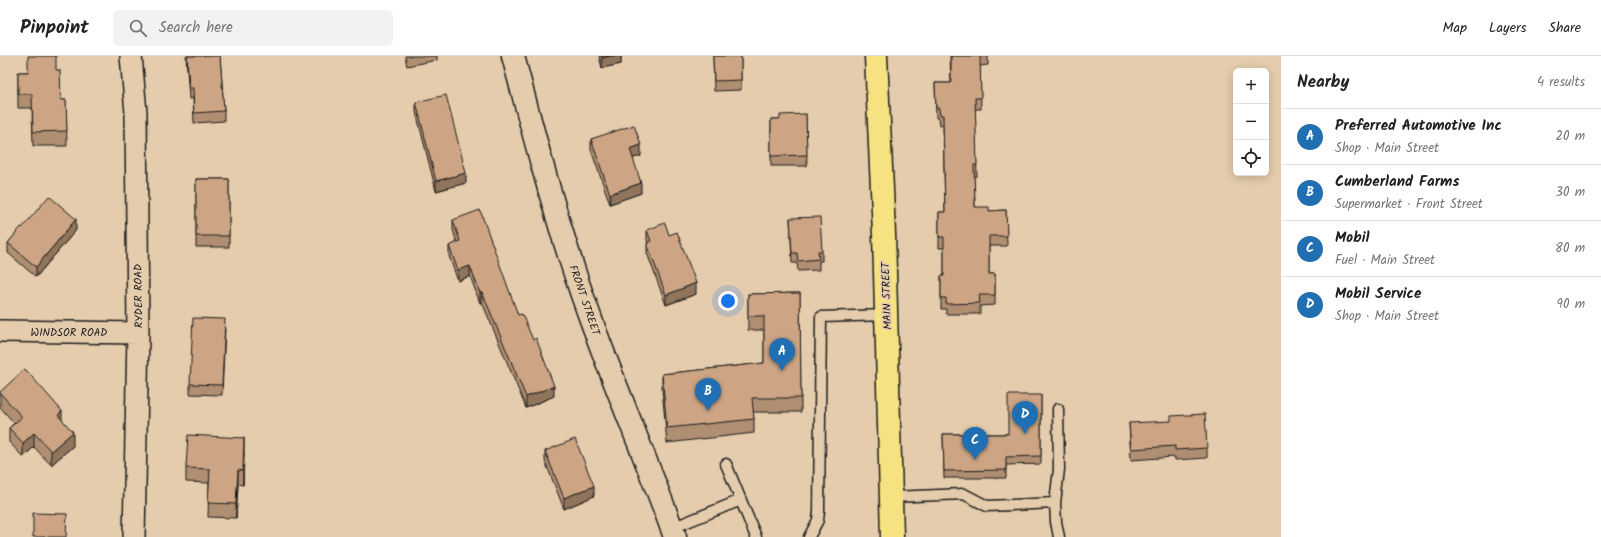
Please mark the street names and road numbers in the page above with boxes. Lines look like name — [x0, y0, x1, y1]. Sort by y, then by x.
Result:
street label: MAIN STREET — [877, 261, 897, 330]
street label: FRONT STREET — [564, 263, 605, 339]
street label: RYDER ROAD — [129, 264, 149, 328]
street label: WINDSOR ROAD — [31, 324, 107, 342]

